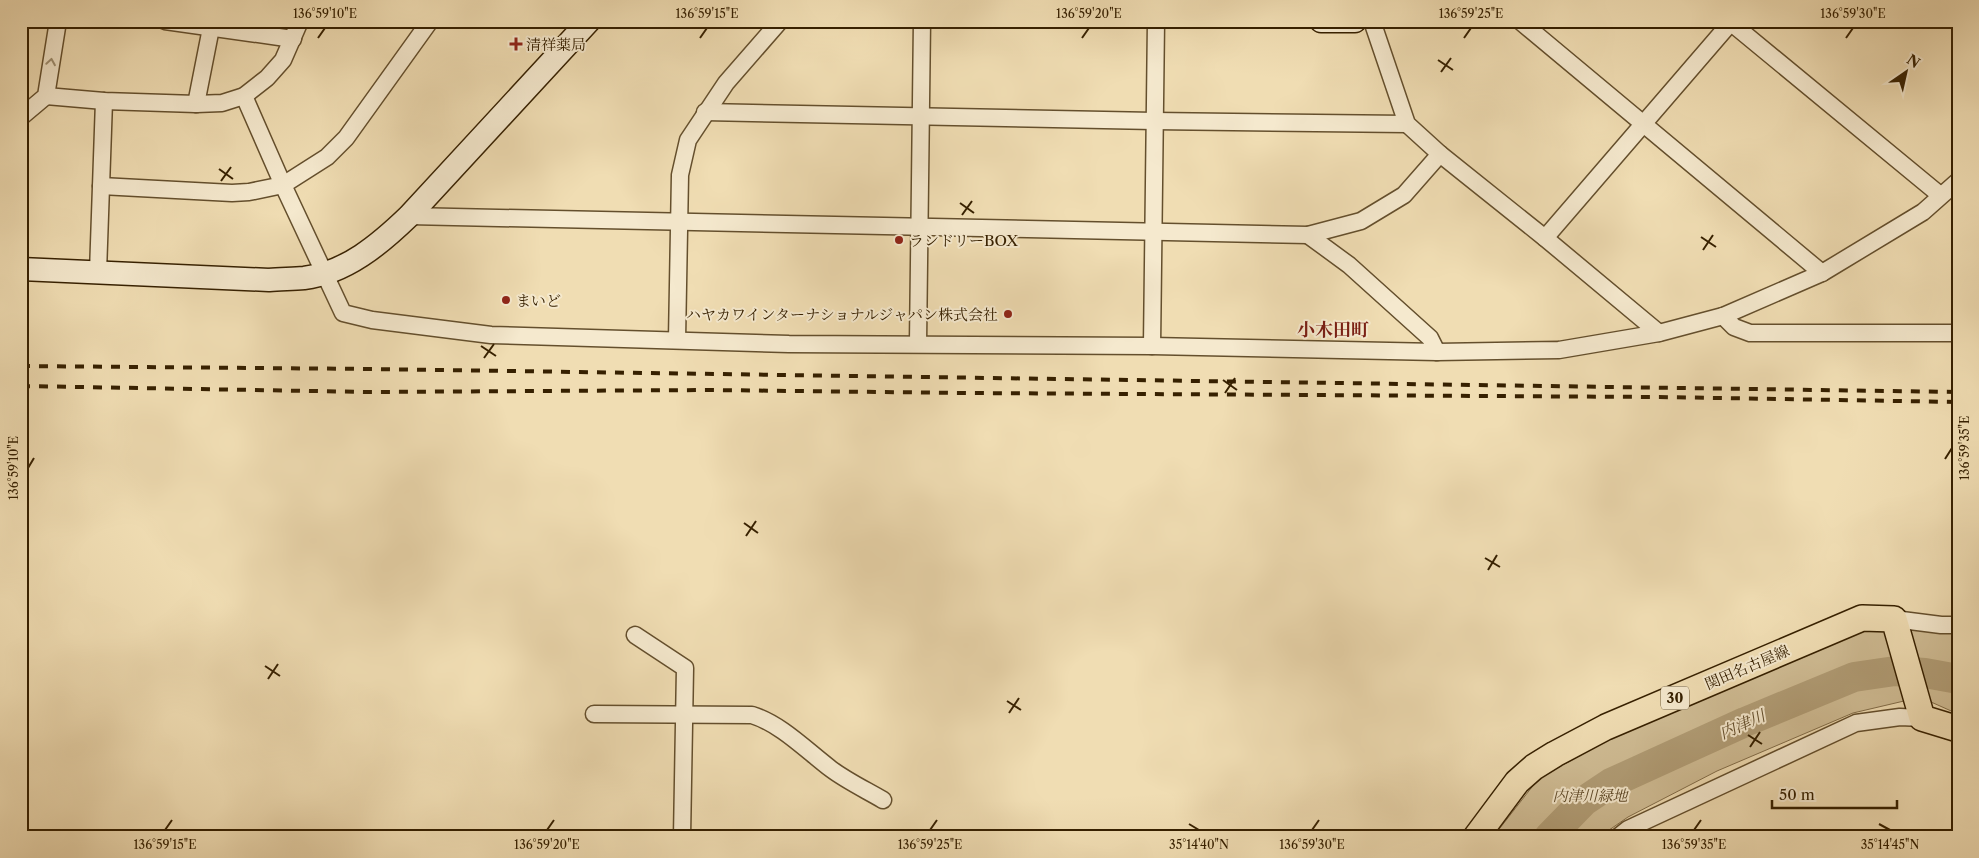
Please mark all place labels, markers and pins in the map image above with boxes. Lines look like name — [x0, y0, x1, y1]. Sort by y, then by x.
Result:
place label: 清祥薬局 — [526, 35, 586, 54]
marker: 清祥薬局 — [510, 38, 522, 50]
place label: ランドリーBOX — [909, 231, 1018, 250]
marker: ランドリーBOX — [893, 234, 905, 246]
place label: まいど — [516, 291, 561, 310]
marker: まいど — [500, 294, 512, 306]
place label: ハヤカワインターナショナルジャパン株式会社 — [686, 305, 998, 324]
marker: ハヤカワインターナショナルジャパン株式会社 — [1002, 308, 1014, 320]

